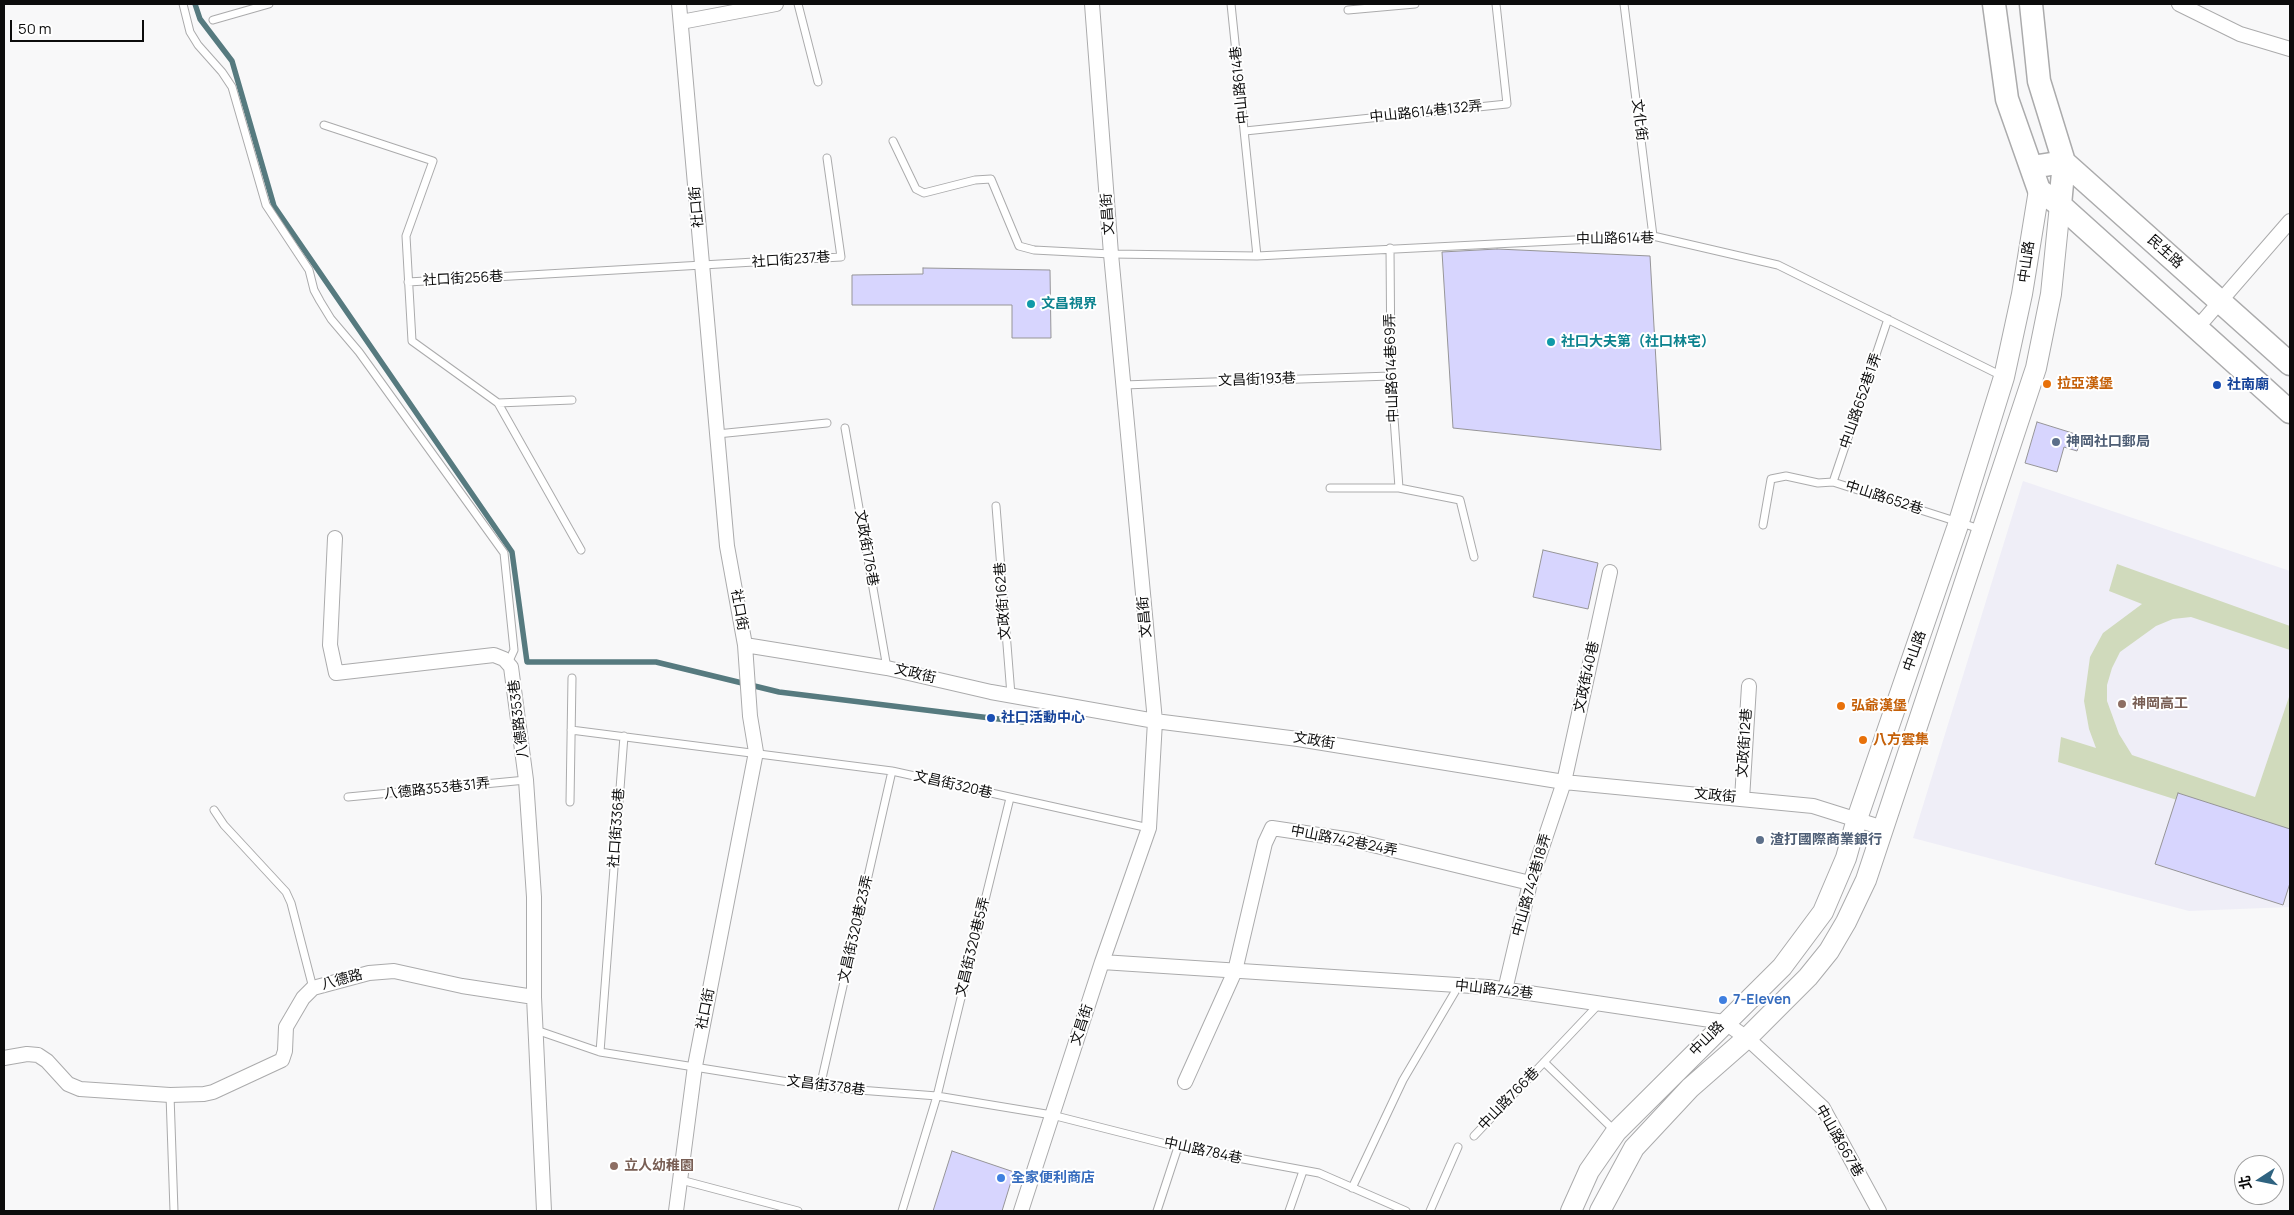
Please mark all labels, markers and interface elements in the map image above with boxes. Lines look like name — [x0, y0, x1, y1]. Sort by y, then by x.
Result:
scale bar — [12, 10, 146, 42]
text: 50 m — [18, 18, 52, 39]
street label: 中山路614巷 — [1228, 45, 1252, 125]
street label: 中山路614巷132弄 — [1369, 98, 1483, 126]
street label: 文化街 — [1628, 98, 1650, 142]
street label: 社口街 — [687, 185, 707, 229]
street label: 文昌街 — [1098, 192, 1118, 236]
street label: 中山路614巷 — [1576, 230, 1654, 248]
street label: 民生路 — [2144, 232, 2186, 272]
street label: 中山路 — [2016, 240, 2038, 284]
street label: 社口街237巷 — [751, 249, 831, 271]
street label: 社口街256巷 — [422, 268, 504, 290]
place label: 文昌視界 — [1041, 296, 1097, 312]
marker: 文昌視界 — [1025, 298, 1037, 310]
street label: 中山路614巷69弄 — [1382, 313, 1402, 423]
place label: 社口大夫第（社口林宅） — [1561, 334, 1715, 350]
marker: 社口大夫第（社口林宅） — [1545, 336, 1557, 348]
street label: 中山路652巷1弄 — [1837, 351, 1885, 451]
street label: 文昌街193巷 — [1218, 370, 1296, 390]
place label: 拉亞漢堡 — [2057, 376, 2113, 392]
place label: 社南廟 — [2227, 377, 2269, 393]
marker: 拉亞漢堡 — [2041, 378, 2053, 390]
marker: 社南廟 — [2211, 379, 2223, 391]
place label: 神岡社口郵局 — [2066, 434, 2150, 450]
marker: 神岡社口郵局 — [2050, 436, 2062, 448]
street label: 中山路652巷 — [1843, 478, 1925, 518]
street label: 文政街176巷 — [851, 509, 881, 587]
street label: 文政街162巷 — [992, 561, 1014, 641]
street label: 社口街 — [727, 588, 751, 632]
street label: 文昌街 — [1135, 595, 1155, 639]
street label: 中山路 — [1900, 628, 1930, 674]
street label: 文政街40巷 — [1571, 640, 1603, 714]
street label: 文政街 — [893, 661, 937, 687]
street label: 八德路353巷 — [506, 678, 532, 760]
place label: 神岡高工 — [2132, 696, 2188, 712]
place label: 弘爺漢堡 — [1851, 698, 1907, 714]
marker: 神岡高工 — [2116, 698, 2128, 710]
marker: 弘爺漢堡 — [1835, 700, 1847, 712]
street label: 文政街12巷 — [1734, 708, 1756, 778]
place label: 社口活動中心 — [1001, 710, 1085, 726]
marker: 社口活動中心 — [985, 712, 997, 724]
street label: 文政街 — [1292, 729, 1336, 753]
place label: 八方雲集 — [1873, 732, 1929, 748]
marker: 八方雲集 — [1857, 734, 1869, 746]
street label: 文昌街320巷 — [912, 768, 994, 802]
street label: 八德路353巷31弄 — [383, 775, 491, 803]
street label: 文政街 — [1693, 786, 1737, 806]
street label: 社口街336巷 — [606, 787, 628, 869]
street label: 中山路742巷24弄 — [1289, 822, 1399, 860]
street label: 中山路742巷18弄 — [1509, 832, 1555, 938]
place label: 渣打國際商業銀行 — [1770, 832, 1882, 848]
marker: 渣打國際商業銀行 — [1754, 834, 1766, 846]
street label: 文昌街320巷23弄 — [835, 874, 877, 984]
street label: 文昌街320巷5弄 — [952, 895, 994, 999]
street label: 八德路 — [320, 966, 364, 994]
street label: 中山路742巷 — [1454, 978, 1534, 1002]
street label: 社口街 — [694, 987, 718, 1031]
place label: 7-Eleven — [1733, 992, 1791, 1008]
marker: 7-Eleven — [1717, 994, 1729, 1006]
street label: 文昌街 — [1068, 1002, 1096, 1048]
street label: 中山路 — [1686, 1018, 1728, 1060]
street label: 中山路766巷 — [1475, 1064, 1543, 1134]
street label: 文昌街378巷 — [786, 1073, 866, 1099]
street label: 中山路667巷 — [1812, 1102, 1866, 1180]
street label: 中山路784巷 — [1162, 1135, 1244, 1167]
north arrow — [2234, 1155, 2284, 1205]
place label: 立人幼稚園 — [624, 1158, 694, 1174]
marker: 立人幼稚園 — [608, 1160, 620, 1172]
place label: 全家便利商店 — [1011, 1170, 1095, 1186]
marker: 全家便利商店 — [995, 1172, 1007, 1184]
text: 北 — [2234, 1174, 2255, 1191]

